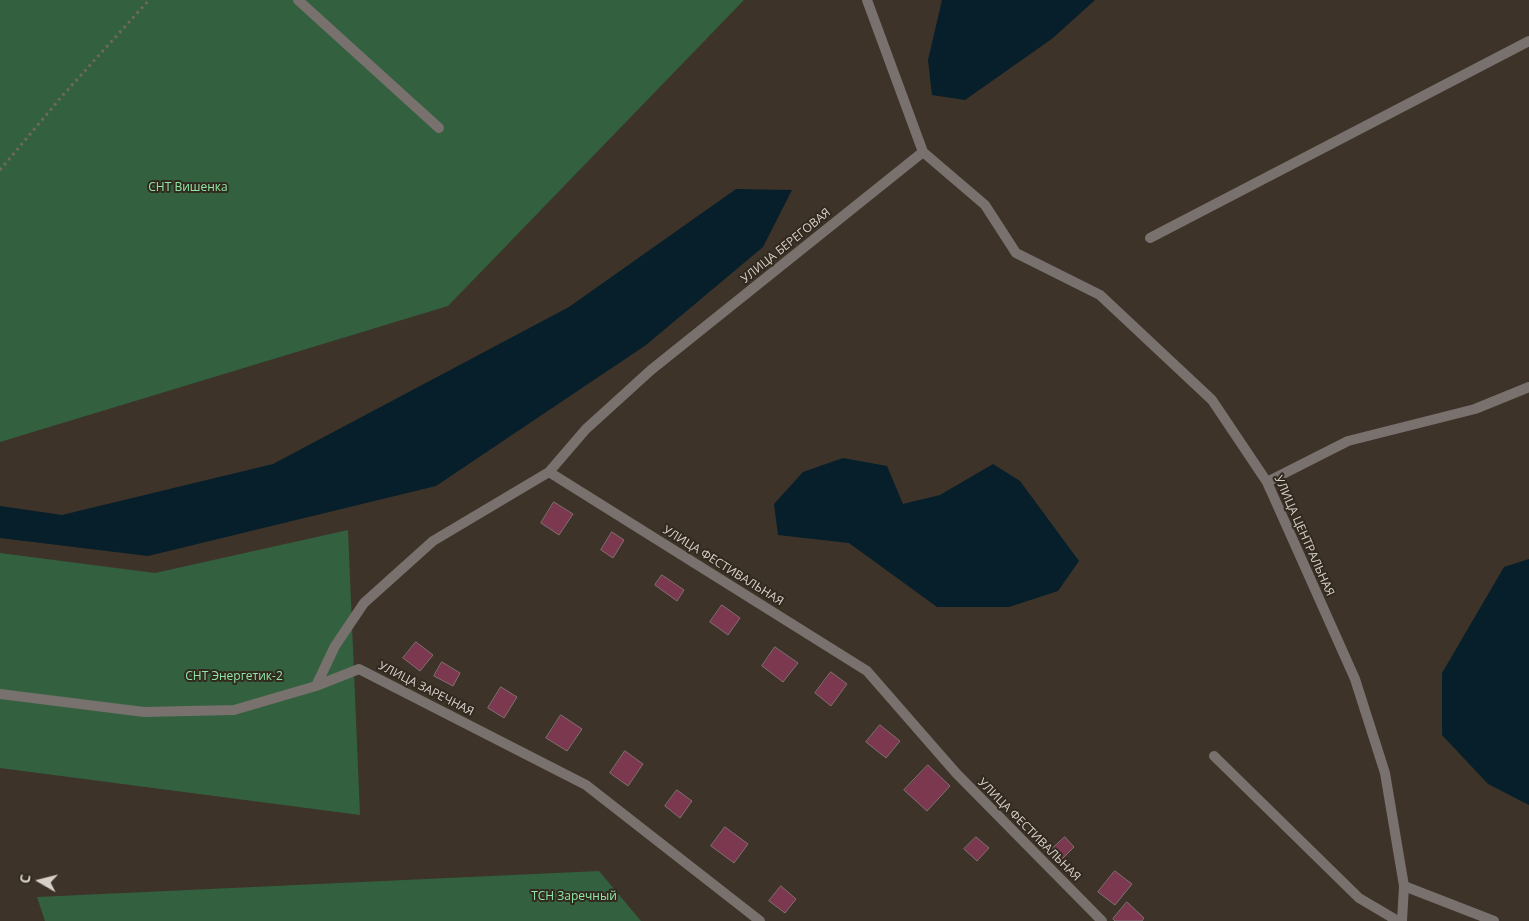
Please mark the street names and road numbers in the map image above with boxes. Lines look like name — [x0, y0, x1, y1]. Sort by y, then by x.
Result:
street label: УЛИЦА БЕРЕГОВАЯ — [738, 206, 834, 286]
street label: УЛИЦА ЦЕНТРАЛЬНАЯ — [1271, 474, 1337, 598]
street label: УЛИЦА ФЕСТИВАЛЬНАЯ — [660, 523, 786, 609]
street label: УЛИЦА ЗАРЕЧНАЯ — [376, 659, 476, 719]
street label: УЛИЦА ФЕСТИВАЛЬНАЯ — [975, 776, 1083, 884]

